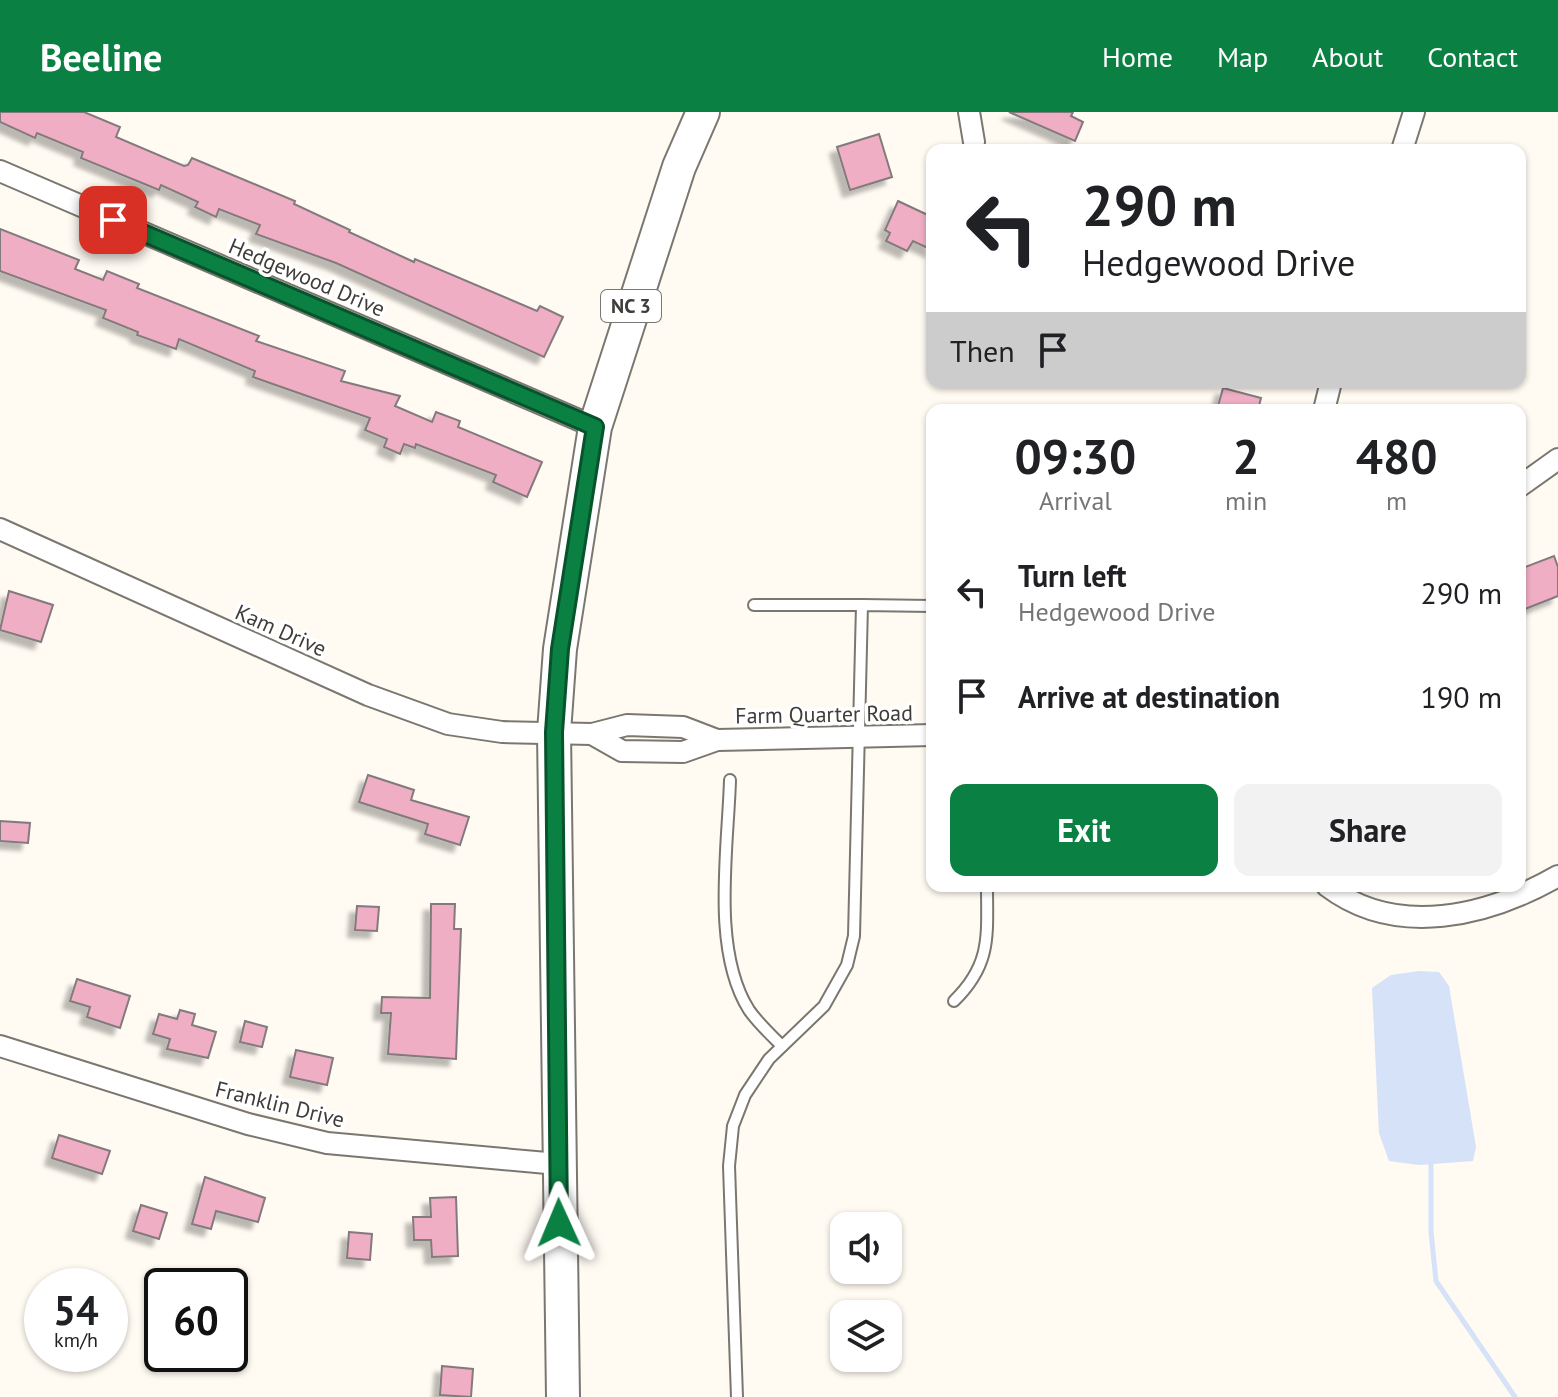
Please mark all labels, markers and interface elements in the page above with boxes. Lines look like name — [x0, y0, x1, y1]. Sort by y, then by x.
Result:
text: Beeline — [40, 32, 162, 81]
text: Home — [1102, 38, 1173, 75]
text: Map — [1217, 38, 1268, 75]
text: About — [1312, 38, 1383, 75]
text: Contact — [1427, 38, 1518, 75]
text: 290 m — [1082, 169, 1237, 241]
icon: left — [950, 176, 1054, 280]
pin — [79, 186, 147, 254]
icon: arrive — [91, 198, 135, 242]
street label: Hedgewood Drive — [225, 231, 389, 323]
text: Hedgewood Drive — [1082, 239, 1355, 286]
road number: NC 3 — [601, 290, 661, 322]
icon: arrive — [1031, 328, 1075, 372]
text: Then — [950, 331, 1015, 370]
text: 09:30 — [1015, 425, 1136, 487]
text: 2 — [1232, 425, 1260, 487]
text: 480 — [1356, 425, 1437, 487]
text: Arrival — [1039, 484, 1112, 517]
text: min — [1225, 484, 1267, 517]
text: m — [1386, 484, 1407, 517]
text: Turn left — [1018, 556, 1126, 595]
icon: left — [950, 570, 994, 614]
text: 290 m — [1421, 573, 1502, 612]
text: Hedgewood Drive — [1018, 595, 1215, 628]
street label: Kam Drive — [231, 598, 331, 662]
icon: arrive — [950, 674, 994, 718]
text: Arrive at destination — [1018, 677, 1280, 716]
text: 190 m — [1421, 677, 1502, 716]
street label: Farm Quarter Road — [735, 698, 913, 730]
button: Exit — [950, 784, 1218, 876]
button: Share — [1234, 784, 1502, 876]
street label: Franklin Drive — [213, 1074, 347, 1134]
position arrow — [517, 1181, 601, 1265]
map controls — [830, 1212, 902, 1372]
button: sound — [830, 1212, 902, 1284]
speed limit sign: 60 — [144, 1268, 248, 1372]
text: 54 — [53, 1284, 99, 1336]
button: layers — [830, 1300, 902, 1372]
text: km/h — [54, 1327, 98, 1353]

